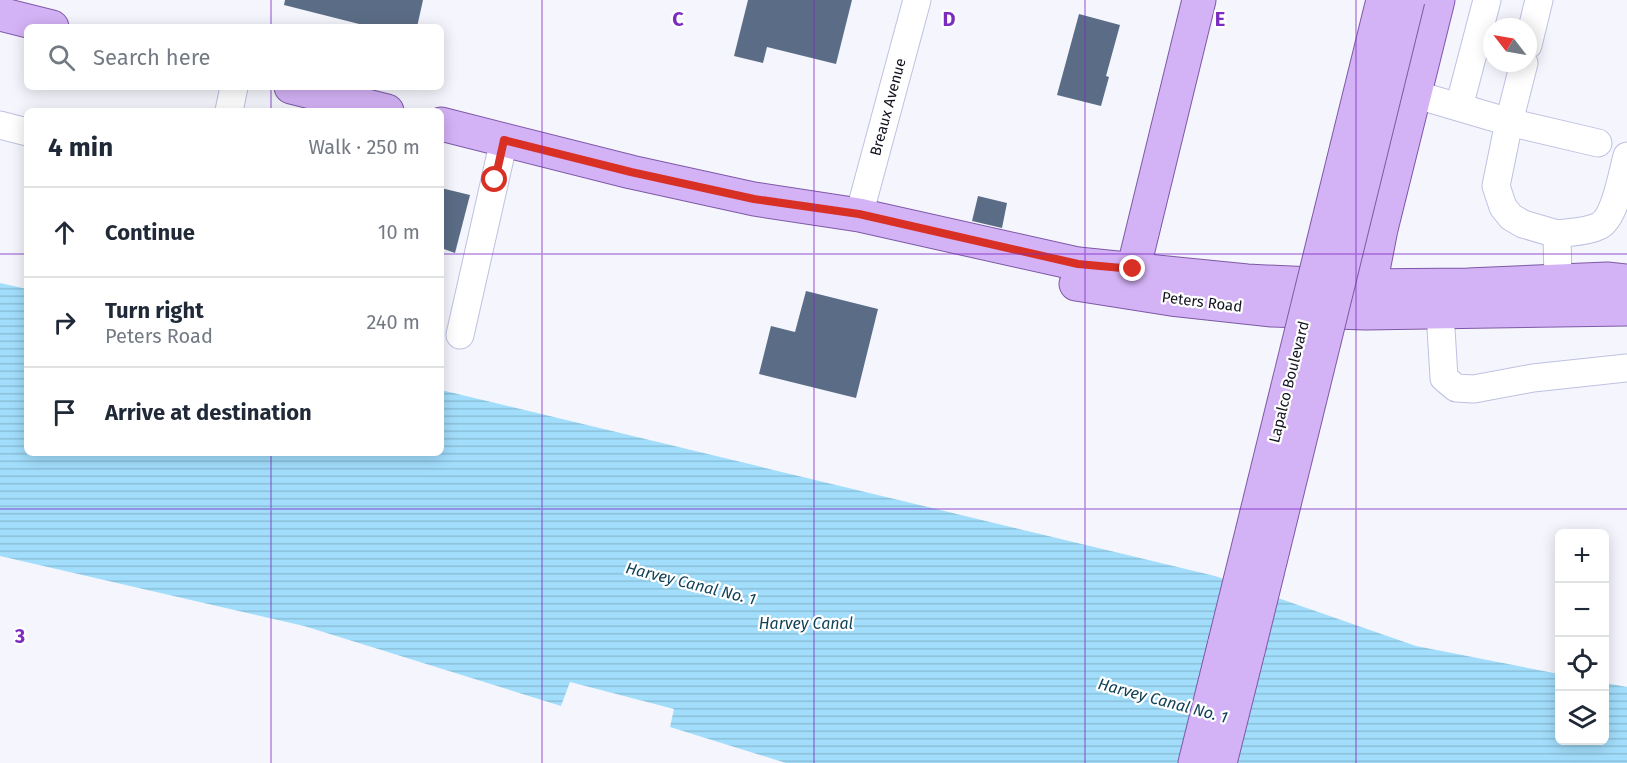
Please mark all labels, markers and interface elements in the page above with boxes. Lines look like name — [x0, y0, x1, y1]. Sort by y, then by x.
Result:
text: C — [672, 7, 684, 31]
text: D — [942, 7, 956, 31]
text: E — [1215, 7, 1225, 31]
north arrow — [1483, 18, 1537, 72]
search box — [24, 24, 444, 90]
icon: search — [45, 41, 78, 74]
text: Search here — [93, 44, 211, 71]
street label: Breaux Avenue — [866, 56, 910, 158]
text: 4 min — [48, 132, 113, 163]
text: Walk · 250 m — [308, 135, 420, 159]
route start — [481, 166, 507, 192]
icon: ahead — [48, 216, 81, 249]
text: Continue — [105, 219, 195, 246]
text: 10 m — [378, 220, 420, 244]
route end — [1119, 255, 1145, 281]
street label: Peters Road — [1161, 288, 1243, 316]
text: Turn right — [105, 297, 204, 324]
icon: right — [48, 306, 81, 339]
text: 240 m — [366, 310, 420, 334]
street label: Lapalco Boulevard — [1265, 319, 1313, 445]
text: Peters Road — [105, 324, 213, 348]
icon: arrive — [48, 396, 81, 429]
text: Arrive at destination — [105, 399, 312, 426]
map controls — [1555, 529, 1609, 745]
button: + — [1555, 529, 1609, 583]
water label: Harvey Canal No. 1 — [624, 558, 758, 609]
button: − — [1555, 583, 1609, 637]
water label: Harvey Canal — [759, 614, 853, 633]
text: 3 — [14, 624, 25, 648]
button: locate — [1555, 637, 1609, 691]
water label: Harvey Canal No. 1 — [1096, 674, 1230, 727]
button: layers — [1555, 691, 1609, 745]

